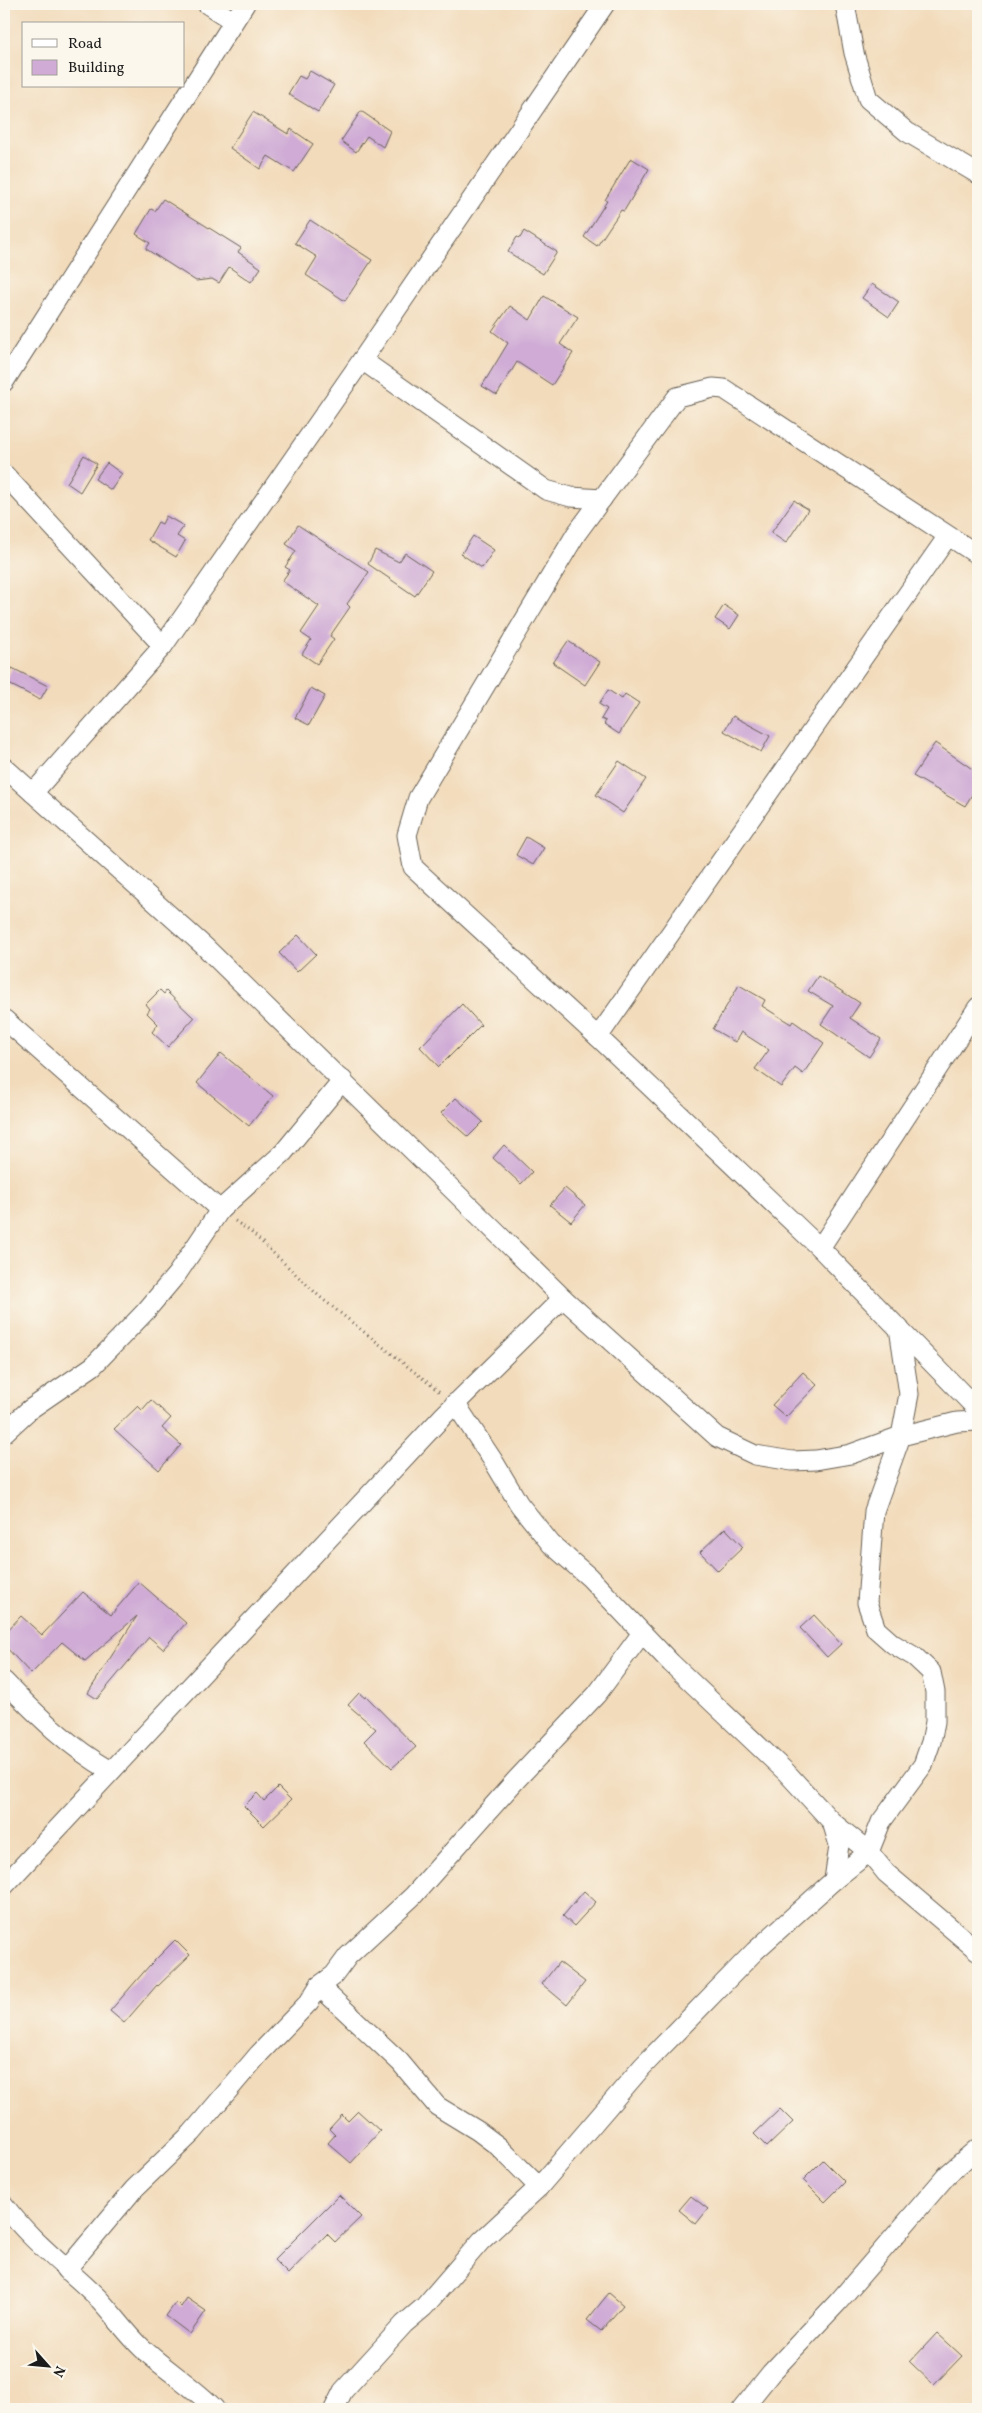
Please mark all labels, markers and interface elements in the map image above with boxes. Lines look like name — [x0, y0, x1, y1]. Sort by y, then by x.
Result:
legend — [22, 22, 185, 88]
text: Road — [68, 34, 102, 55]
text: Building — [68, 58, 125, 79]
north arrow — [22, 2340, 72, 2390]
text: N — [47, 2362, 69, 2380]

